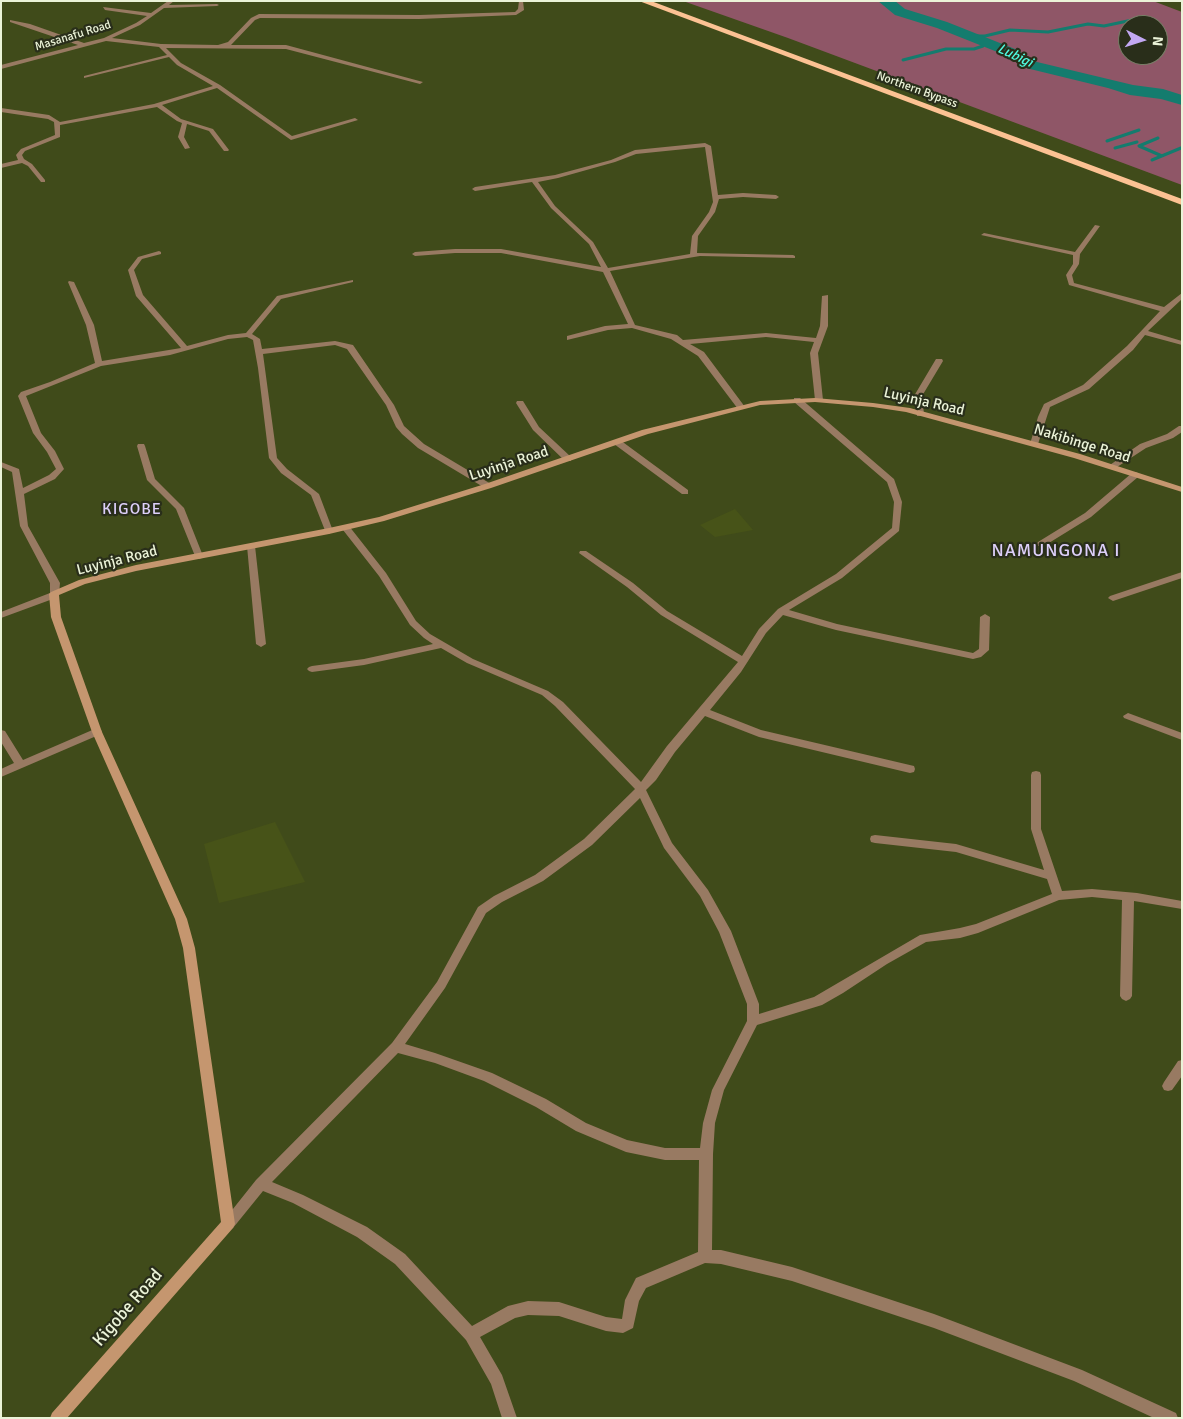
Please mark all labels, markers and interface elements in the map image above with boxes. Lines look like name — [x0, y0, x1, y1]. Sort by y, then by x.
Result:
north arrow — [1118, 15, 1168, 65]
street label: Masanafu Road — [33, 18, 113, 54]
text: N — [1149, 36, 1166, 47]
water label: Lubigi — [995, 41, 1035, 71]
street label: Northern Bypass — [875, 69, 959, 111]
street label: Luyinja Road — [882, 384, 966, 420]
street label: Nakibinge Road — [1031, 421, 1133, 467]
street label: Luyinja Road — [467, 443, 551, 485]
district label: KIGOBE — [101, 500, 163, 520]
district label: NAMUNGONA I — [990, 540, 1122, 562]
street label: Luyinja Road — [75, 542, 159, 580]
street label: Kigobe Road — [89, 1265, 167, 1351]

